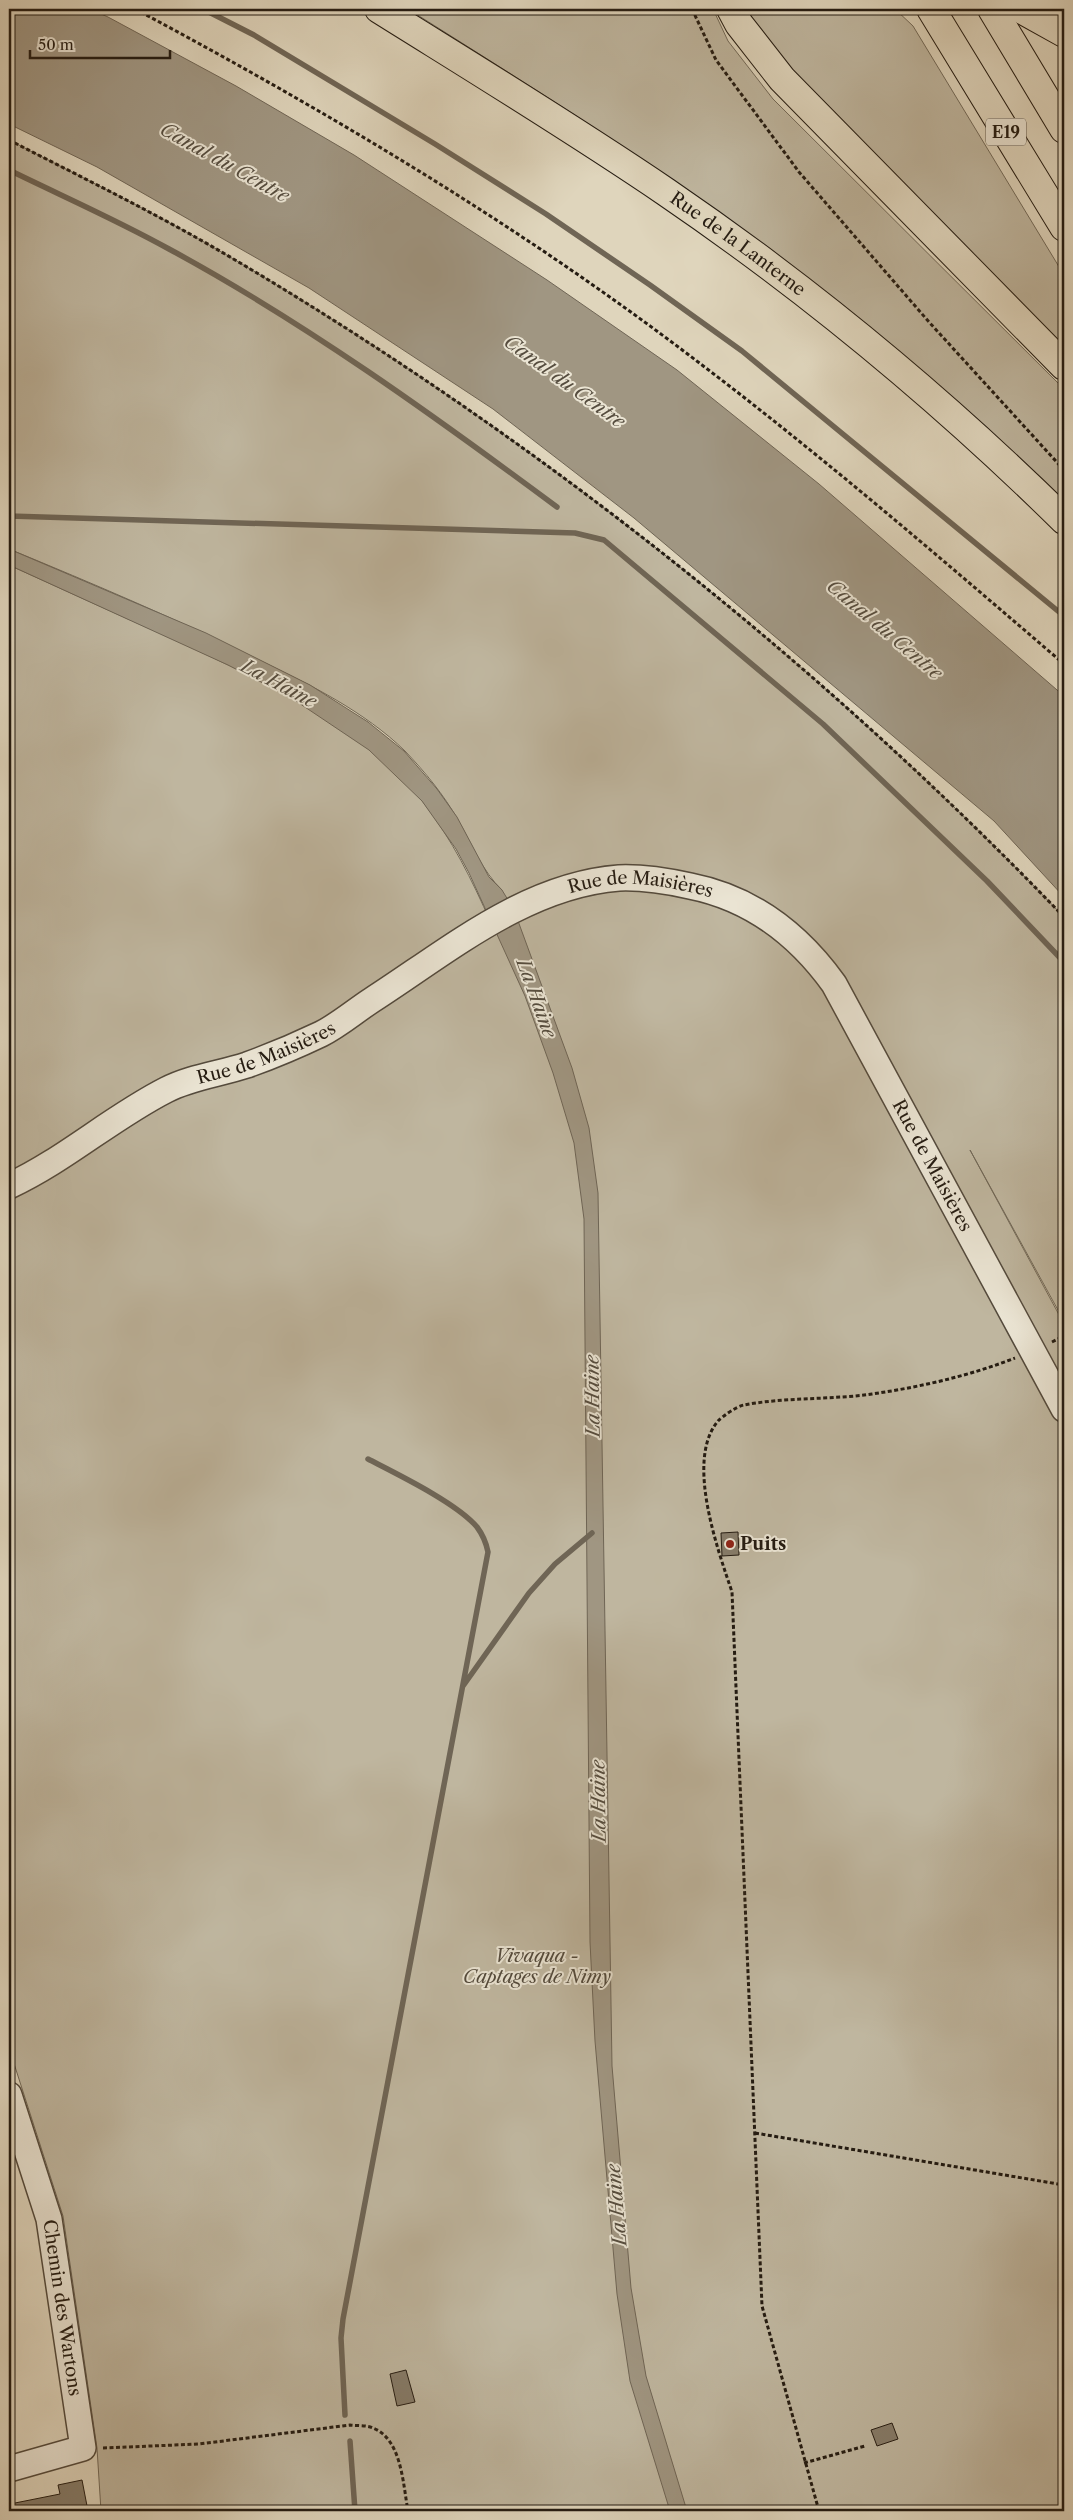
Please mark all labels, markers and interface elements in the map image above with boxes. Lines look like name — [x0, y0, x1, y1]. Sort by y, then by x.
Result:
scale bar — [30, 28, 170, 60]
text: 50 m — [38, 35, 74, 54]
water label: Canal du Centre — [156, 118, 294, 208]
road number: E19 — [986, 118, 1026, 146]
street label: Rue de la Lanterne — [666, 187, 810, 301]
water label: Canal du Centre — [500, 330, 630, 433]
water label: Canal du Centre — [822, 574, 948, 685]
water label: La Haine — [235, 653, 321, 713]
street label: Rue de Maisières — [565, 867, 716, 902]
water label: La Haine — [511, 954, 562, 1041]
street label: Rue de Maisières — [194, 1017, 340, 1089]
street label: Rue de Maisières — [888, 1096, 977, 1235]
water label: La Haine — [580, 1354, 605, 1439]
place label: Puits — [740, 1533, 786, 1555]
marker: Puits — [724, 1538, 736, 1550]
water label: La Haine — [586, 1759, 611, 1844]
park label: Vivaqua - Captages de Nimy — [463, 1945, 611, 1988]
water label: La Haine — [601, 2162, 632, 2249]
street label: Chemin des Wartons — [38, 2218, 86, 2398]

